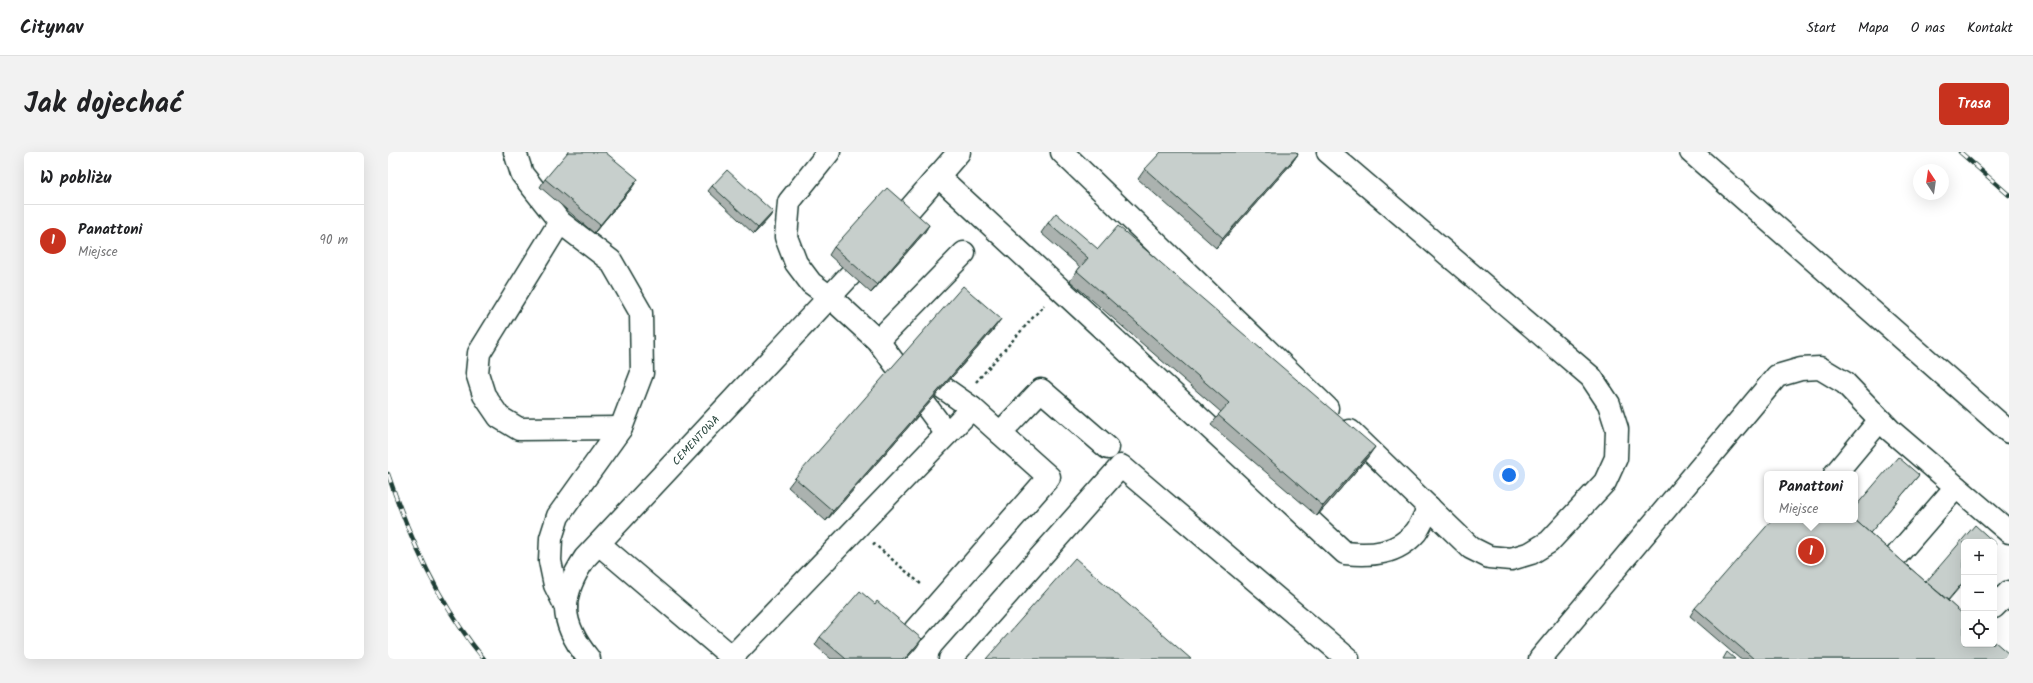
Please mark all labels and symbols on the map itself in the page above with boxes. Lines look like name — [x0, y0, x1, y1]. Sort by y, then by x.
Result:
north arrow — [1913, 164, 1949, 200]
street label: CEMENTOWA — [668, 411, 725, 470]
your location — [1499, 465, 1519, 485]
pin: 1 — [1798, 536, 1824, 566]

